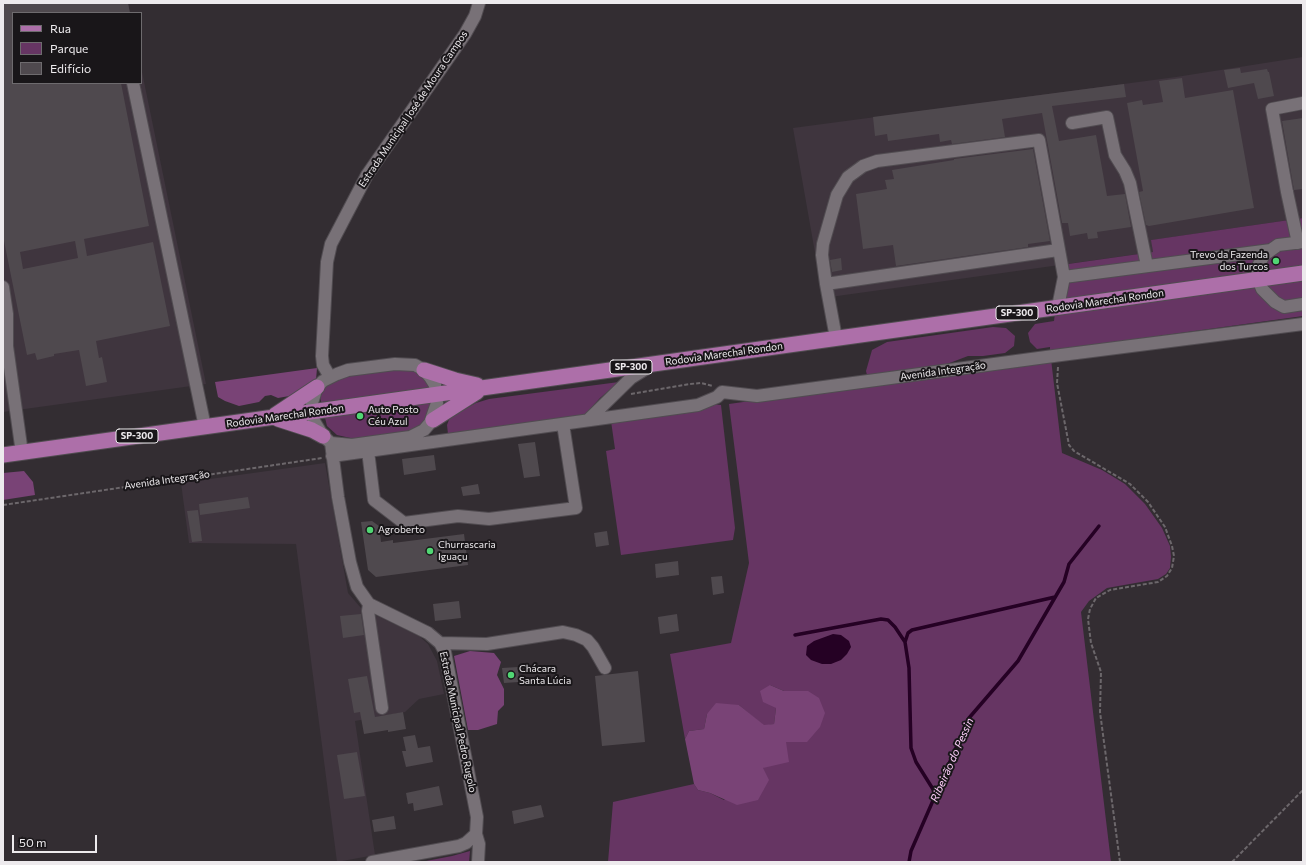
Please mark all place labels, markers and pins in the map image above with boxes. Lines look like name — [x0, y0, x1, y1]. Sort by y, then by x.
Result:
place label: Trevo da Fazenda dos Turcos — [1190, 249, 1268, 272]
marker: Trevo da Fazenda dos Turcos — [1271, 256, 1281, 266]
place label: Auto Posto Céu Azul — [368, 404, 419, 428]
marker: Auto Posto Céu Azul — [355, 411, 365, 421]
place label: Agroberto — [378, 524, 425, 536]
marker: Agroberto — [365, 525, 375, 535]
place label: Churrascaria Iguaçu — [438, 539, 496, 562]
marker: Churrascaria Iguaçu — [425, 546, 435, 556]
place label: Chácara Santa Lúcia — [519, 663, 571, 686]
marker: Chácara Santa Lúcia — [506, 670, 516, 680]

